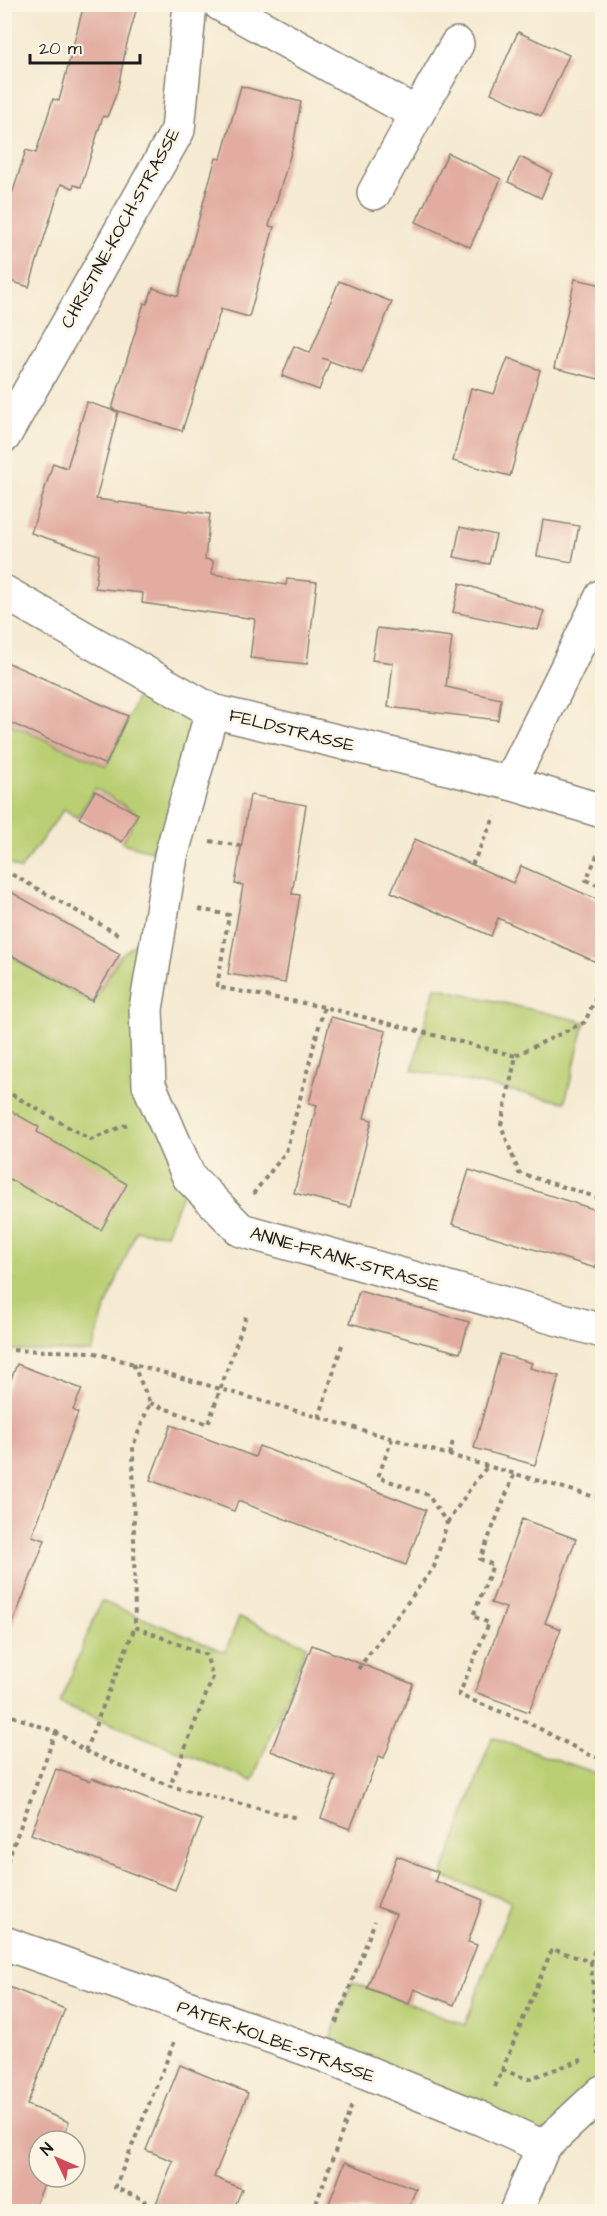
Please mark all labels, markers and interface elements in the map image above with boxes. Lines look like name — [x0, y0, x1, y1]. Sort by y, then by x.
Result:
scale bar — [30, 27, 140, 65]
text: 20 m — [39, 36, 82, 61]
street label: CHRISTINE-KOCH-STRASSE — [55, 123, 186, 333]
street label: FELDSTRASSE — [227, 703, 357, 758]
street label: ANNE-FRANK-STRASSE — [247, 1220, 443, 1299]
street label: PATER-KOLBE-STRASSE — [174, 1994, 378, 2089]
north arrow — [27, 2129, 87, 2189]
text: N — [36, 2138, 58, 2161]

